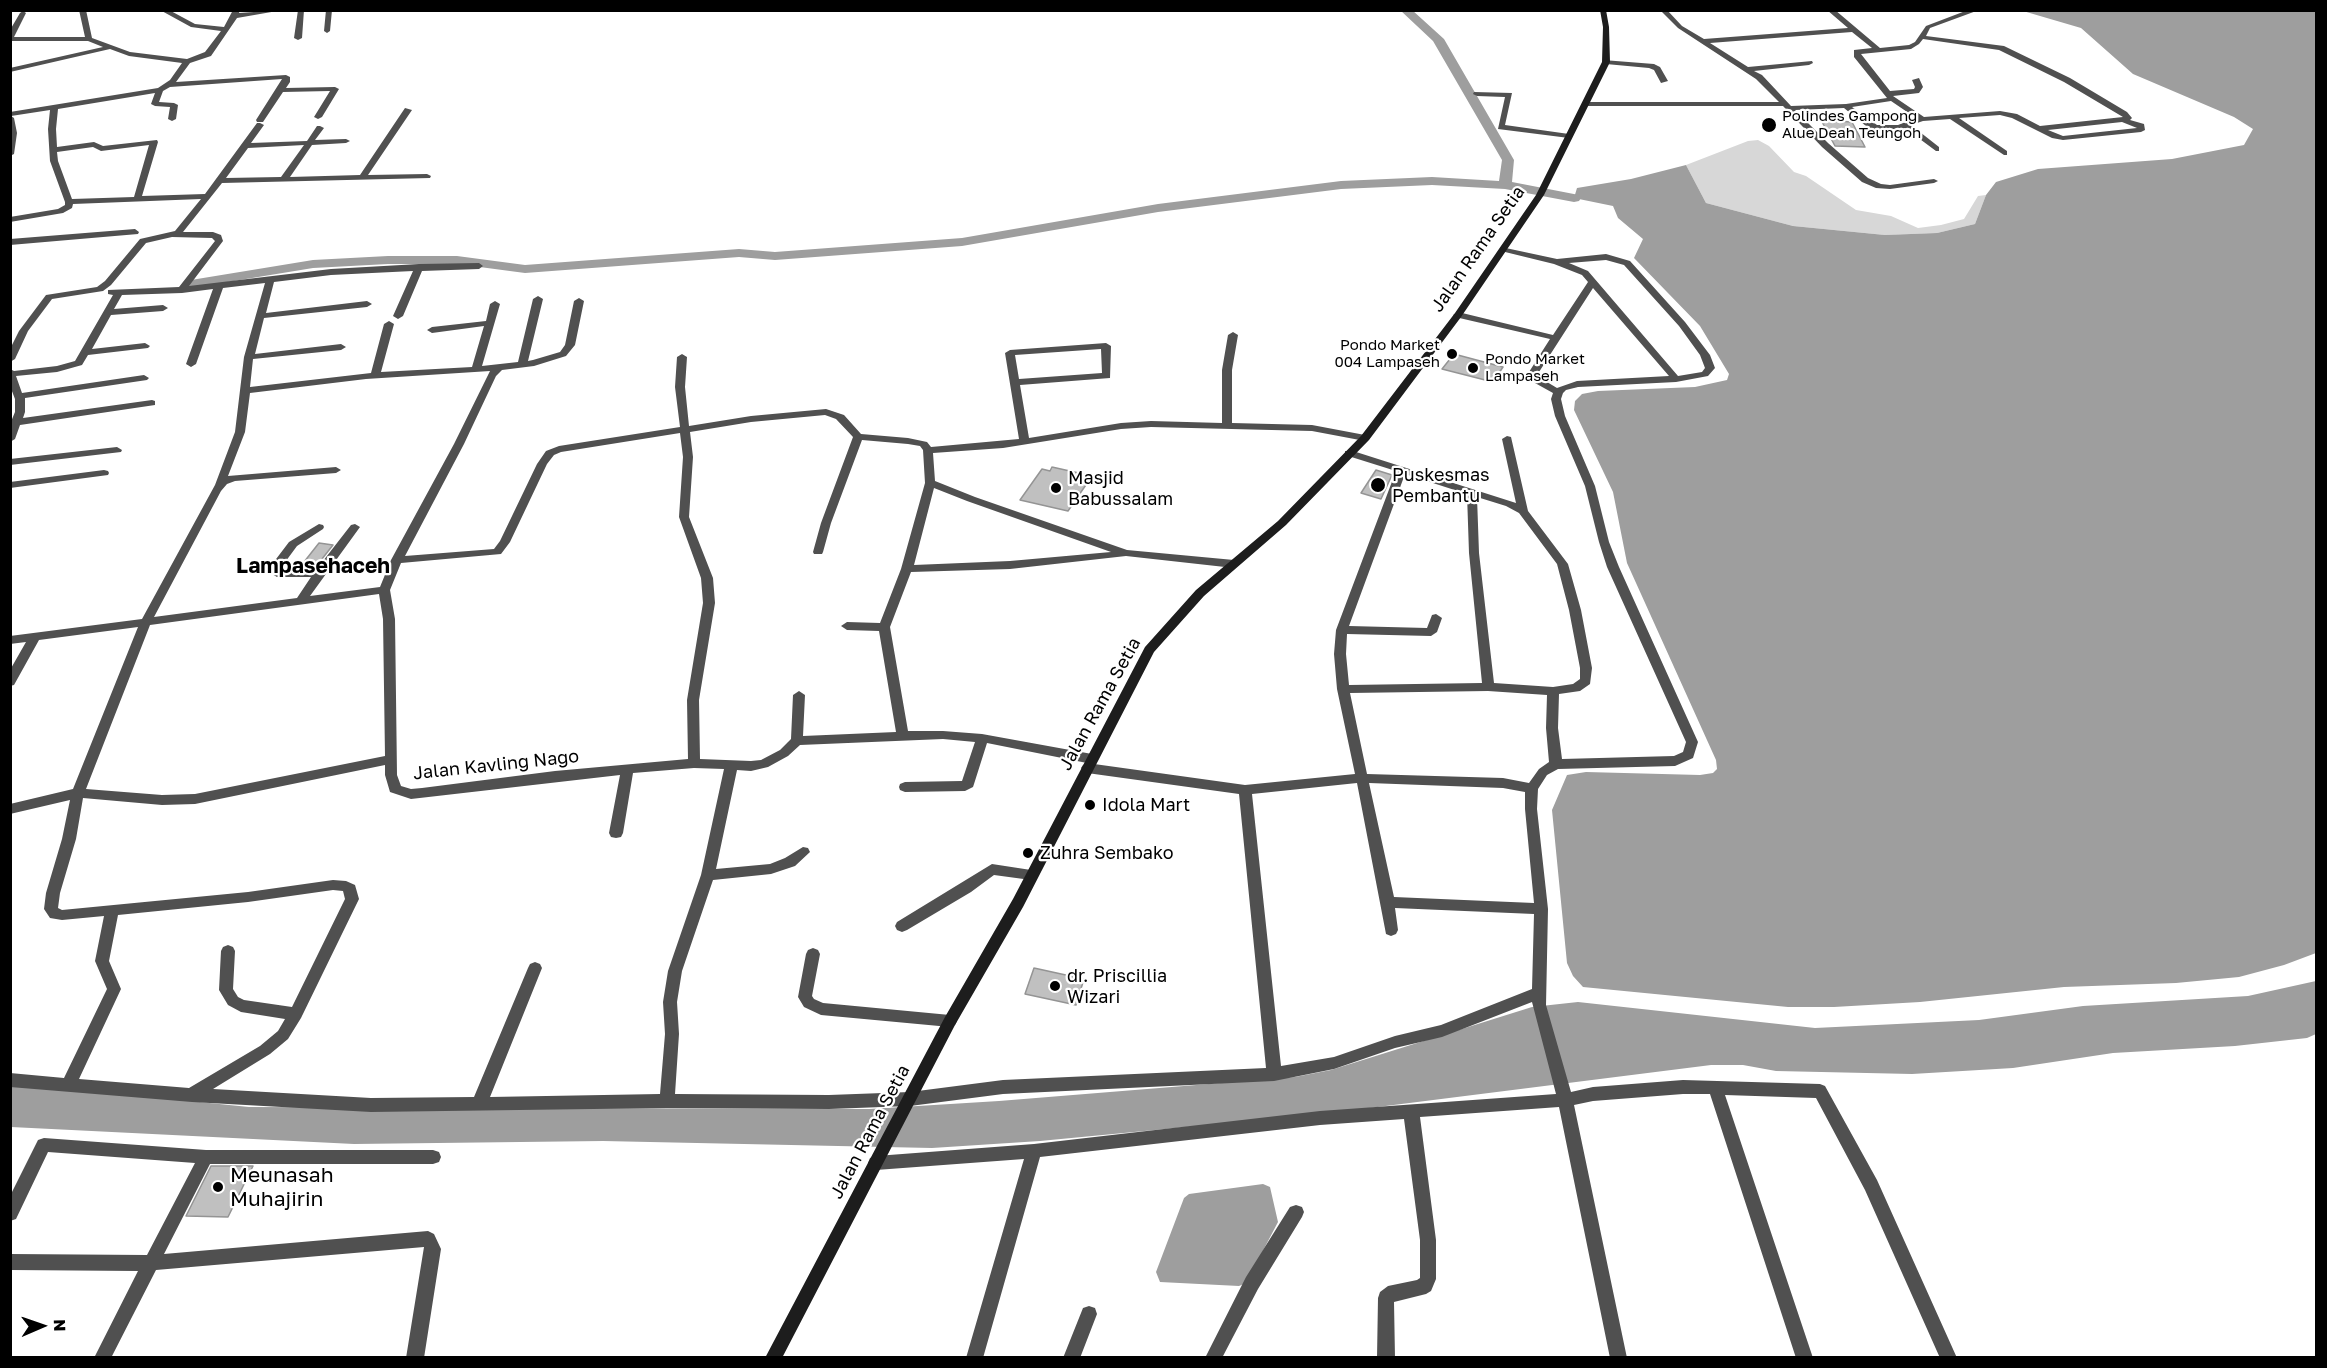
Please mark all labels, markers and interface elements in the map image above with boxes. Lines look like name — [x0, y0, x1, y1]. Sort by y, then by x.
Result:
place label: Polindes Gampong Alue Deah Teungoh — [1782, 107, 1921, 142]
marker: Polindes Gampong Alue Deah Teungoh — [1760, 116, 1778, 134]
street label: Jalan Rama Setia — [1427, 182, 1529, 316]
place label: Pondo Market 004 Lampaseh — [1334, 336, 1440, 371]
marker: Pondo Market 004 Lampaseh — [1445, 347, 1459, 361]
place label: Pondo Market Lampaseh — [1485, 350, 1585, 385]
marker: Pondo Market Lampaseh — [1466, 361, 1480, 375]
place label: Puskesmas Pembantu — [1392, 464, 1490, 506]
place label: Masjid Babussalam — [1068, 467, 1173, 510]
marker: Puskesmas Pembantu — [1369, 476, 1387, 494]
marker: Masjid Babussalam — [1049, 481, 1063, 495]
district label: Lampasehaceh — [236, 553, 390, 579]
street label: Jalan Rama Setia — [1055, 634, 1145, 774]
street label: Jalan Kavling Nago — [412, 746, 580, 784]
place label: Idola Mart — [1102, 794, 1190, 816]
marker: Idola Mart — [1083, 798, 1097, 812]
place label: Zuhra Sembako — [1040, 842, 1174, 864]
marker: Zuhra Sembako — [1021, 846, 1035, 860]
place label: dr. Priscillia Wizari — [1067, 965, 1167, 1008]
marker: dr. Priscillia Wizari — [1048, 979, 1062, 993]
street label: Jalan Rama Setia — [826, 1061, 914, 1203]
place label: Meunasah Muhajirin — [230, 1162, 334, 1212]
marker: Meunasah Muhajirin — [211, 1180, 225, 1194]
north arrow — [12, 1296, 72, 1356]
text: N — [50, 1319, 70, 1332]

